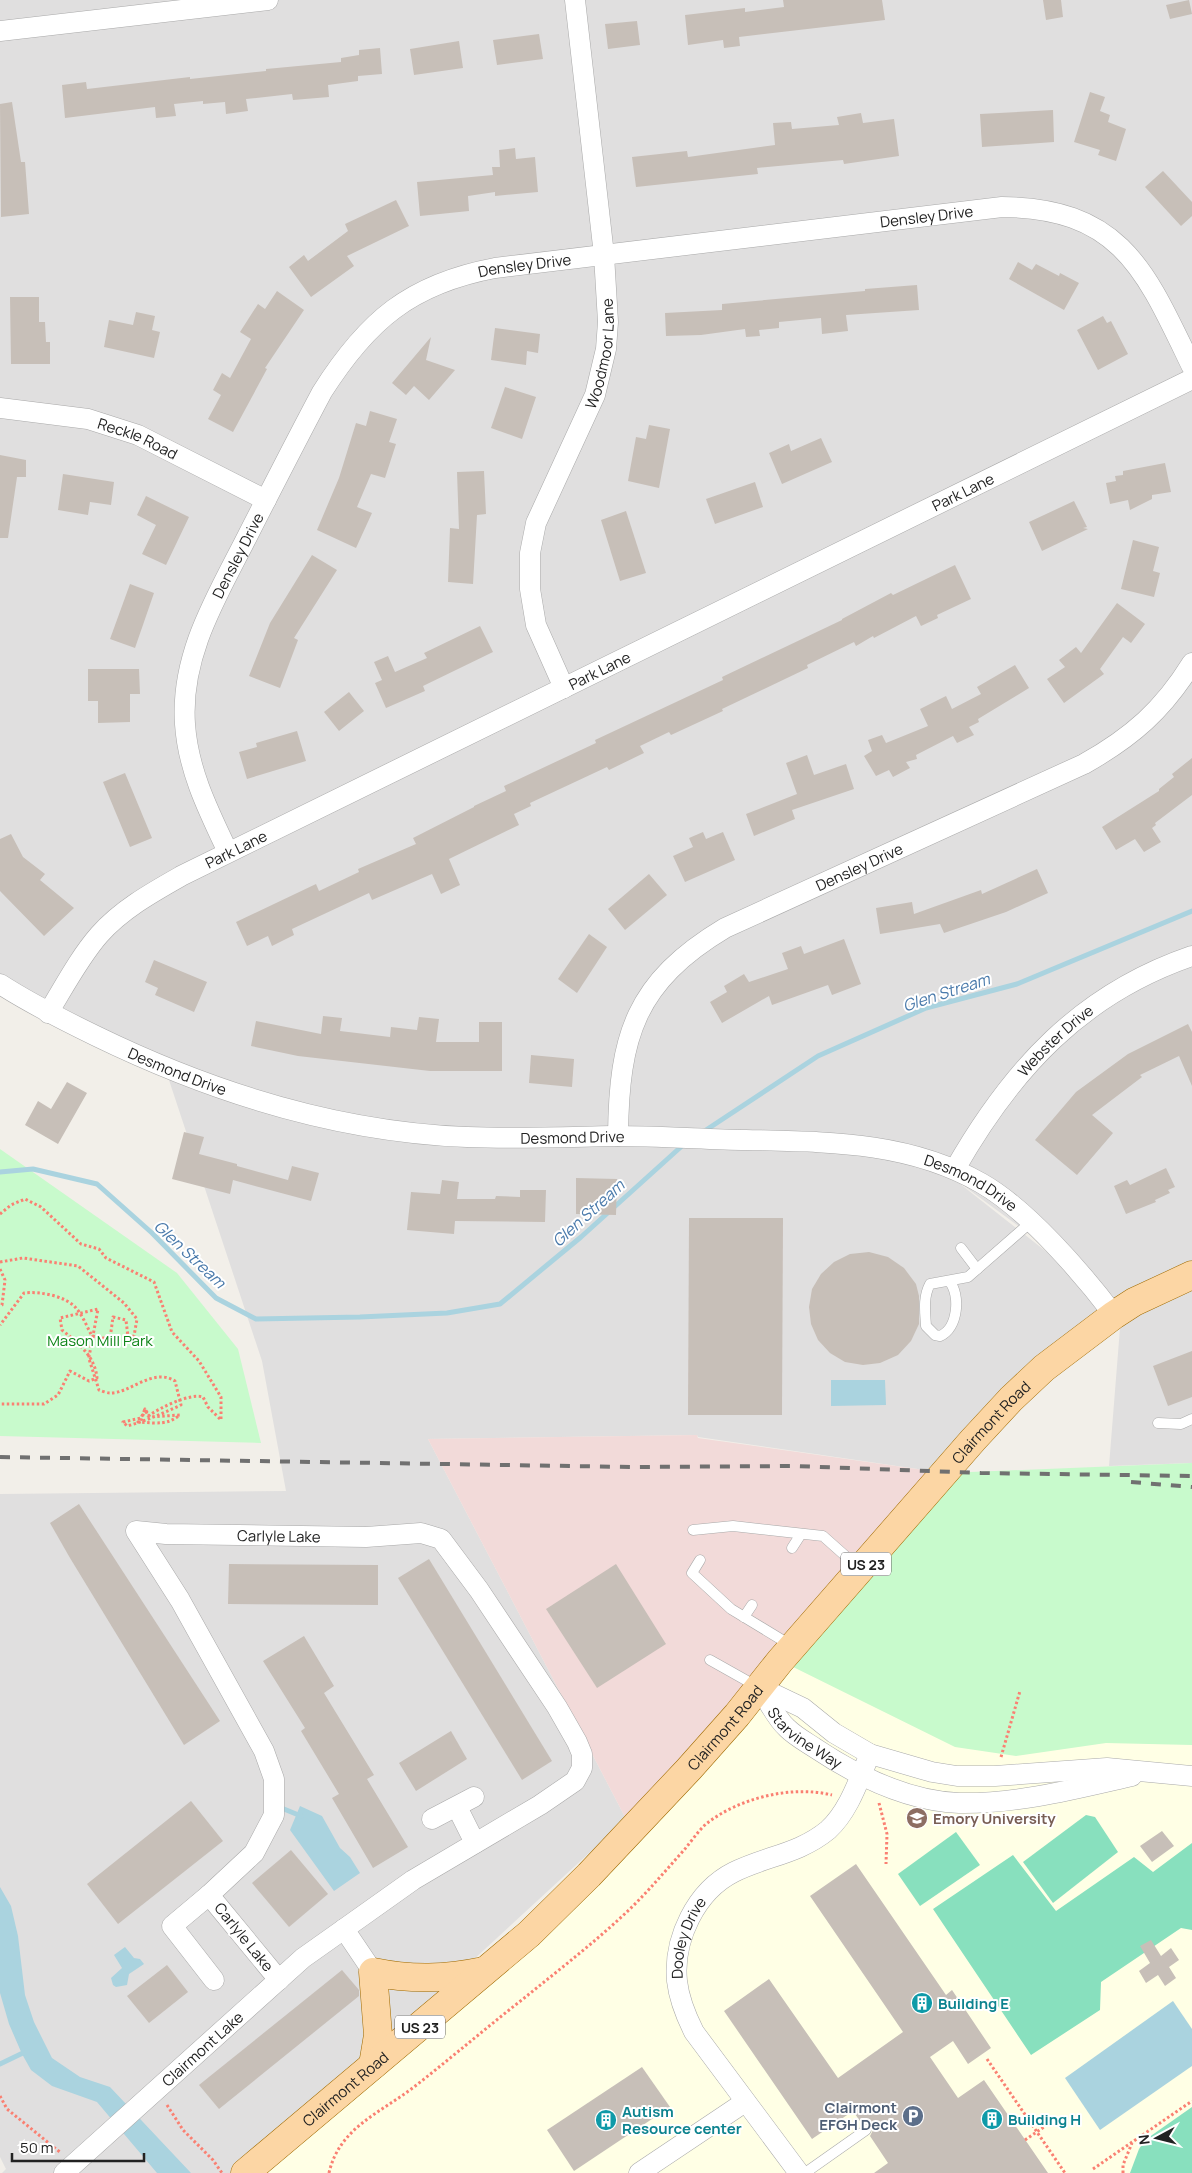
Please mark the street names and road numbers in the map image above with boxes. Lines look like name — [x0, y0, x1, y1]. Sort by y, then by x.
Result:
street label: Densley Drive — [879, 200, 974, 232]
street label: Densley Drive — [476, 248, 572, 282]
street label: Woodmoor Lane — [580, 297, 619, 412]
street label: Reckle Road — [95, 412, 181, 464]
street label: Park Lane — [928, 467, 998, 516]
street label: Densley Drive — [207, 509, 268, 602]
street label: Park Lane — [565, 646, 634, 694]
street label: Park Lane — [201, 825, 271, 873]
street label: Densley Drive — [812, 838, 906, 896]
street label: Webster Drive — [1013, 999, 1097, 1081]
street label: Desmond Drive — [125, 1042, 230, 1100]
street label: Desmond Drive — [520, 1125, 625, 1148]
street label: Desmond Drive — [922, 1149, 1023, 1216]
street label: Clairmont Road — [947, 1376, 1035, 1468]
street label: Carlyle Lake — [237, 1525, 321, 1547]
road number: US 23 — [841, 1552, 891, 1576]
street label: Clairmont Road — [682, 1680, 768, 1775]
street label: Starvine Way — [763, 1703, 846, 1773]
street label: Dooley Drive — [666, 1892, 711, 1979]
street label: Carlyle Lake — [210, 1898, 278, 1976]
street label: Clairmont Lake — [157, 2006, 248, 2091]
road number: US 23 — [395, 2015, 445, 2038]
street label: Clairmont Road — [298, 2046, 393, 2131]

